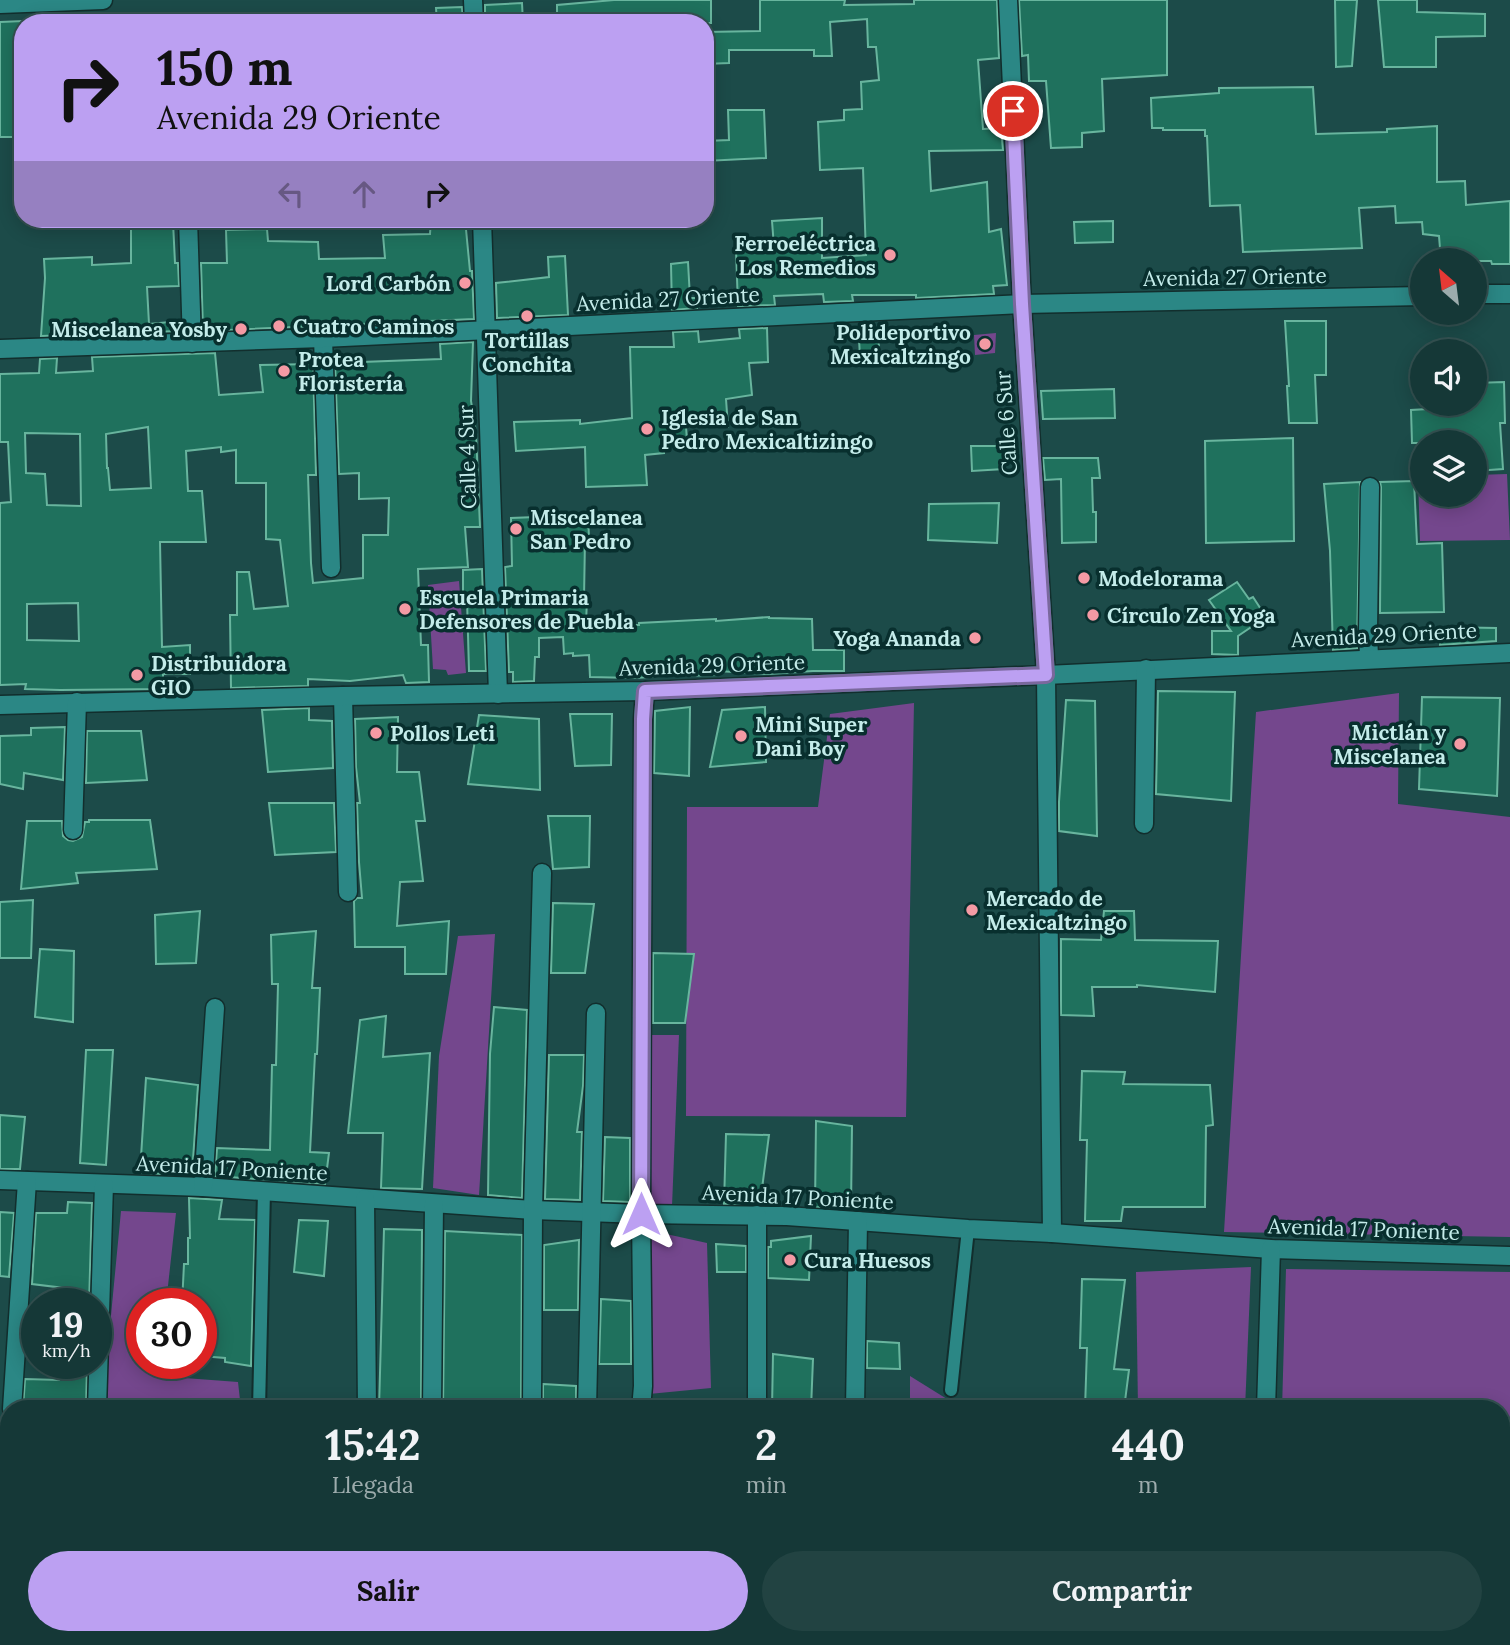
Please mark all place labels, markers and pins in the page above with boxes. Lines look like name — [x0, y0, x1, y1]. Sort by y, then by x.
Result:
pin — [983, 81, 1043, 141]
place label: Ferroeléctrica Los Remedios — [734, 230, 876, 281]
marker: Ferroeléctrica Los Remedios — [882, 247, 898, 263]
place label: Lord Carbón — [326, 270, 451, 297]
marker: Lord Carbón — [457, 275, 473, 291]
marker: Tortillas Conchita — [519, 308, 535, 324]
place label: Cuatro Caminos — [293, 313, 454, 340]
place label: Miscelanea Yosby — [51, 316, 227, 343]
marker: Cuatro Caminos — [271, 318, 287, 334]
place label: Polideportivo Mexicaltzingo — [830, 319, 971, 370]
marker: Miscelanea Yosby — [233, 321, 249, 337]
place label: Tortillas Conchita — [482, 327, 572, 378]
marker: Polideportivo Mexicaltzingo — [977, 336, 993, 352]
place label: Protea Floristería — [298, 346, 404, 397]
marker: Protea Floristería — [276, 363, 292, 379]
place label: Iglesia de San Pedro Mexicaltizingo — [661, 404, 873, 455]
marker: Iglesia de San Pedro Mexicaltizingo — [639, 421, 655, 437]
place label: Miscelanea San Pedro — [530, 504, 643, 555]
marker: Miscelanea San Pedro — [508, 521, 524, 537]
place label: Modelorama — [1098, 565, 1223, 592]
marker: Modelorama — [1076, 570, 1092, 586]
place label: Escuela Primaria Defensores de Puebla — [419, 584, 634, 635]
marker: Escuela Primaria Defensores de Puebla — [397, 601, 413, 617]
place label: Círculo Zen Yoga — [1107, 602, 1276, 629]
marker: Círculo Zen Yoga — [1085, 607, 1101, 623]
place label: Yoga Ananda — [834, 625, 961, 652]
marker: Yoga Ananda — [967, 630, 983, 646]
place label: Distribuidora GIO — [151, 650, 287, 701]
marker: Distribuidora GIO — [129, 667, 145, 683]
place label: Mini Super Dani Boy — [755, 711, 867, 762]
place label: Mictlán y Miscelanea — [1333, 719, 1446, 770]
place label: Pollos Leti — [390, 720, 495, 747]
marker: Pollos Leti — [368, 725, 384, 741]
marker: Mini Super Dani Boy — [733, 728, 749, 744]
marker: Mictlán y Miscelanea — [1452, 736, 1468, 752]
place label: Mercado de Mexicaltzingo — [986, 885, 1127, 936]
marker: Mercado de Mexicaltzingo — [964, 902, 980, 918]
place label: Cura Huesos — [804, 1247, 931, 1274]
marker: Cura Huesos — [782, 1252, 798, 1268]

